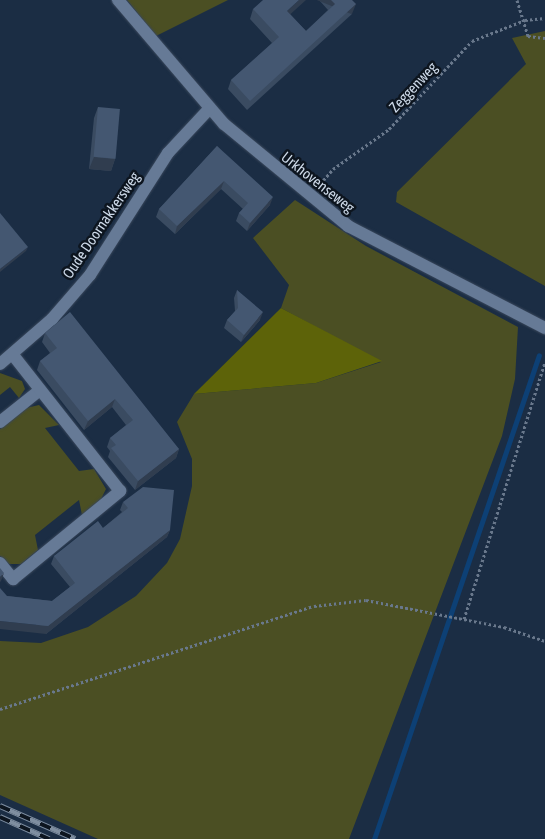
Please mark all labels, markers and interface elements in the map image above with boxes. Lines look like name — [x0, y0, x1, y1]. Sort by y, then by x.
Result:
street label: Zeggenweg — [385, 58, 441, 116]
street label: Urkhovenseweg — [278, 148, 358, 216]
street label: Oude Doornakkersweg — [59, 168, 143, 282]

